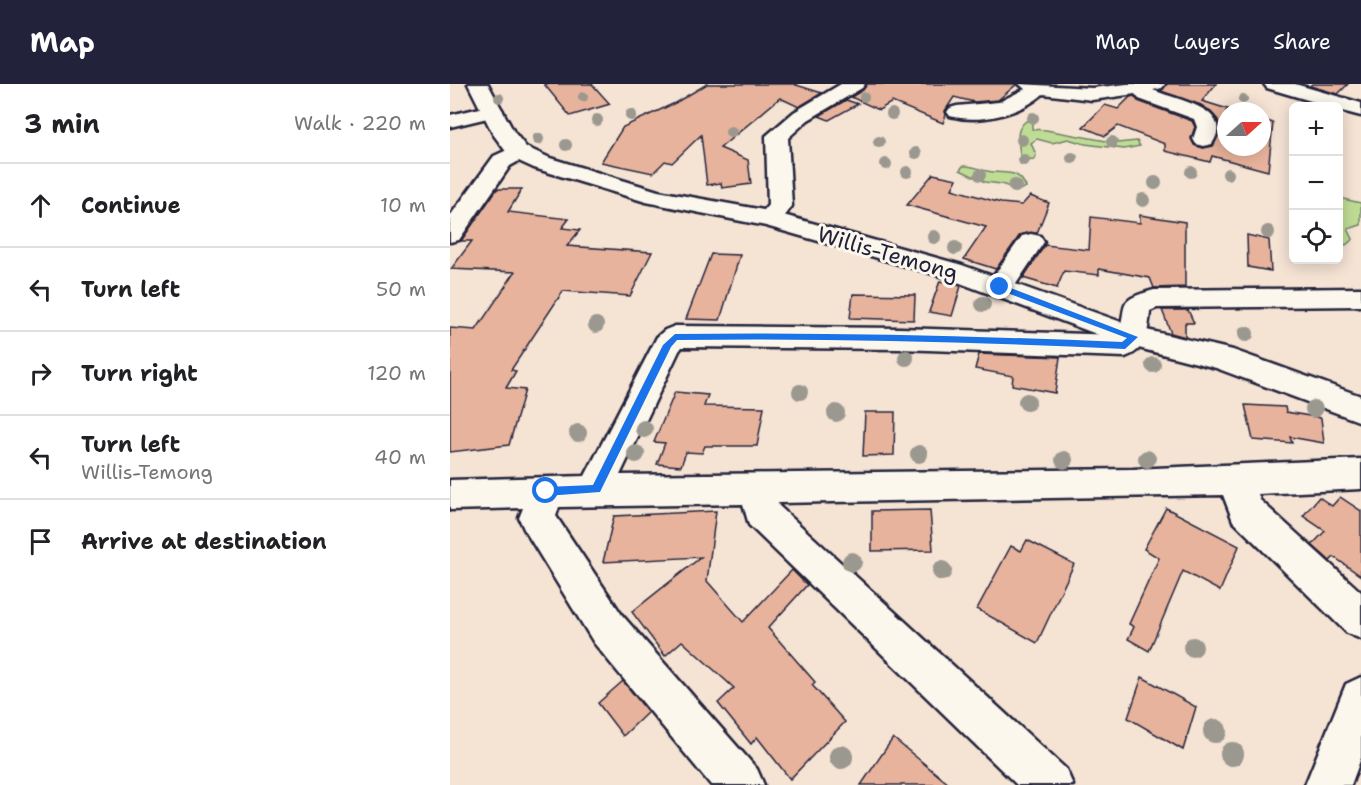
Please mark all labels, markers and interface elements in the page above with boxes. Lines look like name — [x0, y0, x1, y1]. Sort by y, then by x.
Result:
text: Map — [30, 23, 95, 61]
text: Map — [1095, 28, 1140, 56]
text: Layers — [1173, 28, 1240, 56]
text: Share — [1273, 28, 1331, 56]
north arrow — [1217, 102, 1271, 156]
map controls — [1289, 102, 1343, 264]
button: + — [1289, 102, 1343, 156]
text: 3 min — [24, 106, 100, 141]
text: Walk · 220 m — [294, 110, 426, 136]
button: − — [1289, 156, 1343, 210]
icon: ahead — [24, 189, 57, 222]
text: Continue — [81, 191, 181, 220]
text: 10 m — [380, 192, 426, 218]
button: locate — [1289, 210, 1343, 264]
street label: Willis-Temong — [814, 220, 962, 287]
icon: left — [24, 273, 57, 306]
route end — [986, 273, 1012, 299]
text: Turn left — [81, 275, 180, 304]
text: 50 m — [376, 276, 426, 302]
icon: right — [24, 357, 57, 390]
text: Turn right — [81, 359, 198, 388]
text: 120 m — [367, 360, 426, 386]
text: Turn left — [81, 430, 180, 459]
icon: left — [24, 441, 57, 474]
text: 40 m — [374, 444, 426, 470]
text: Willis-Temong — [81, 459, 213, 485]
route start — [532, 477, 558, 503]
icon: arrive — [24, 525, 57, 558]
text: Arrive at destination — [81, 527, 327, 556]

